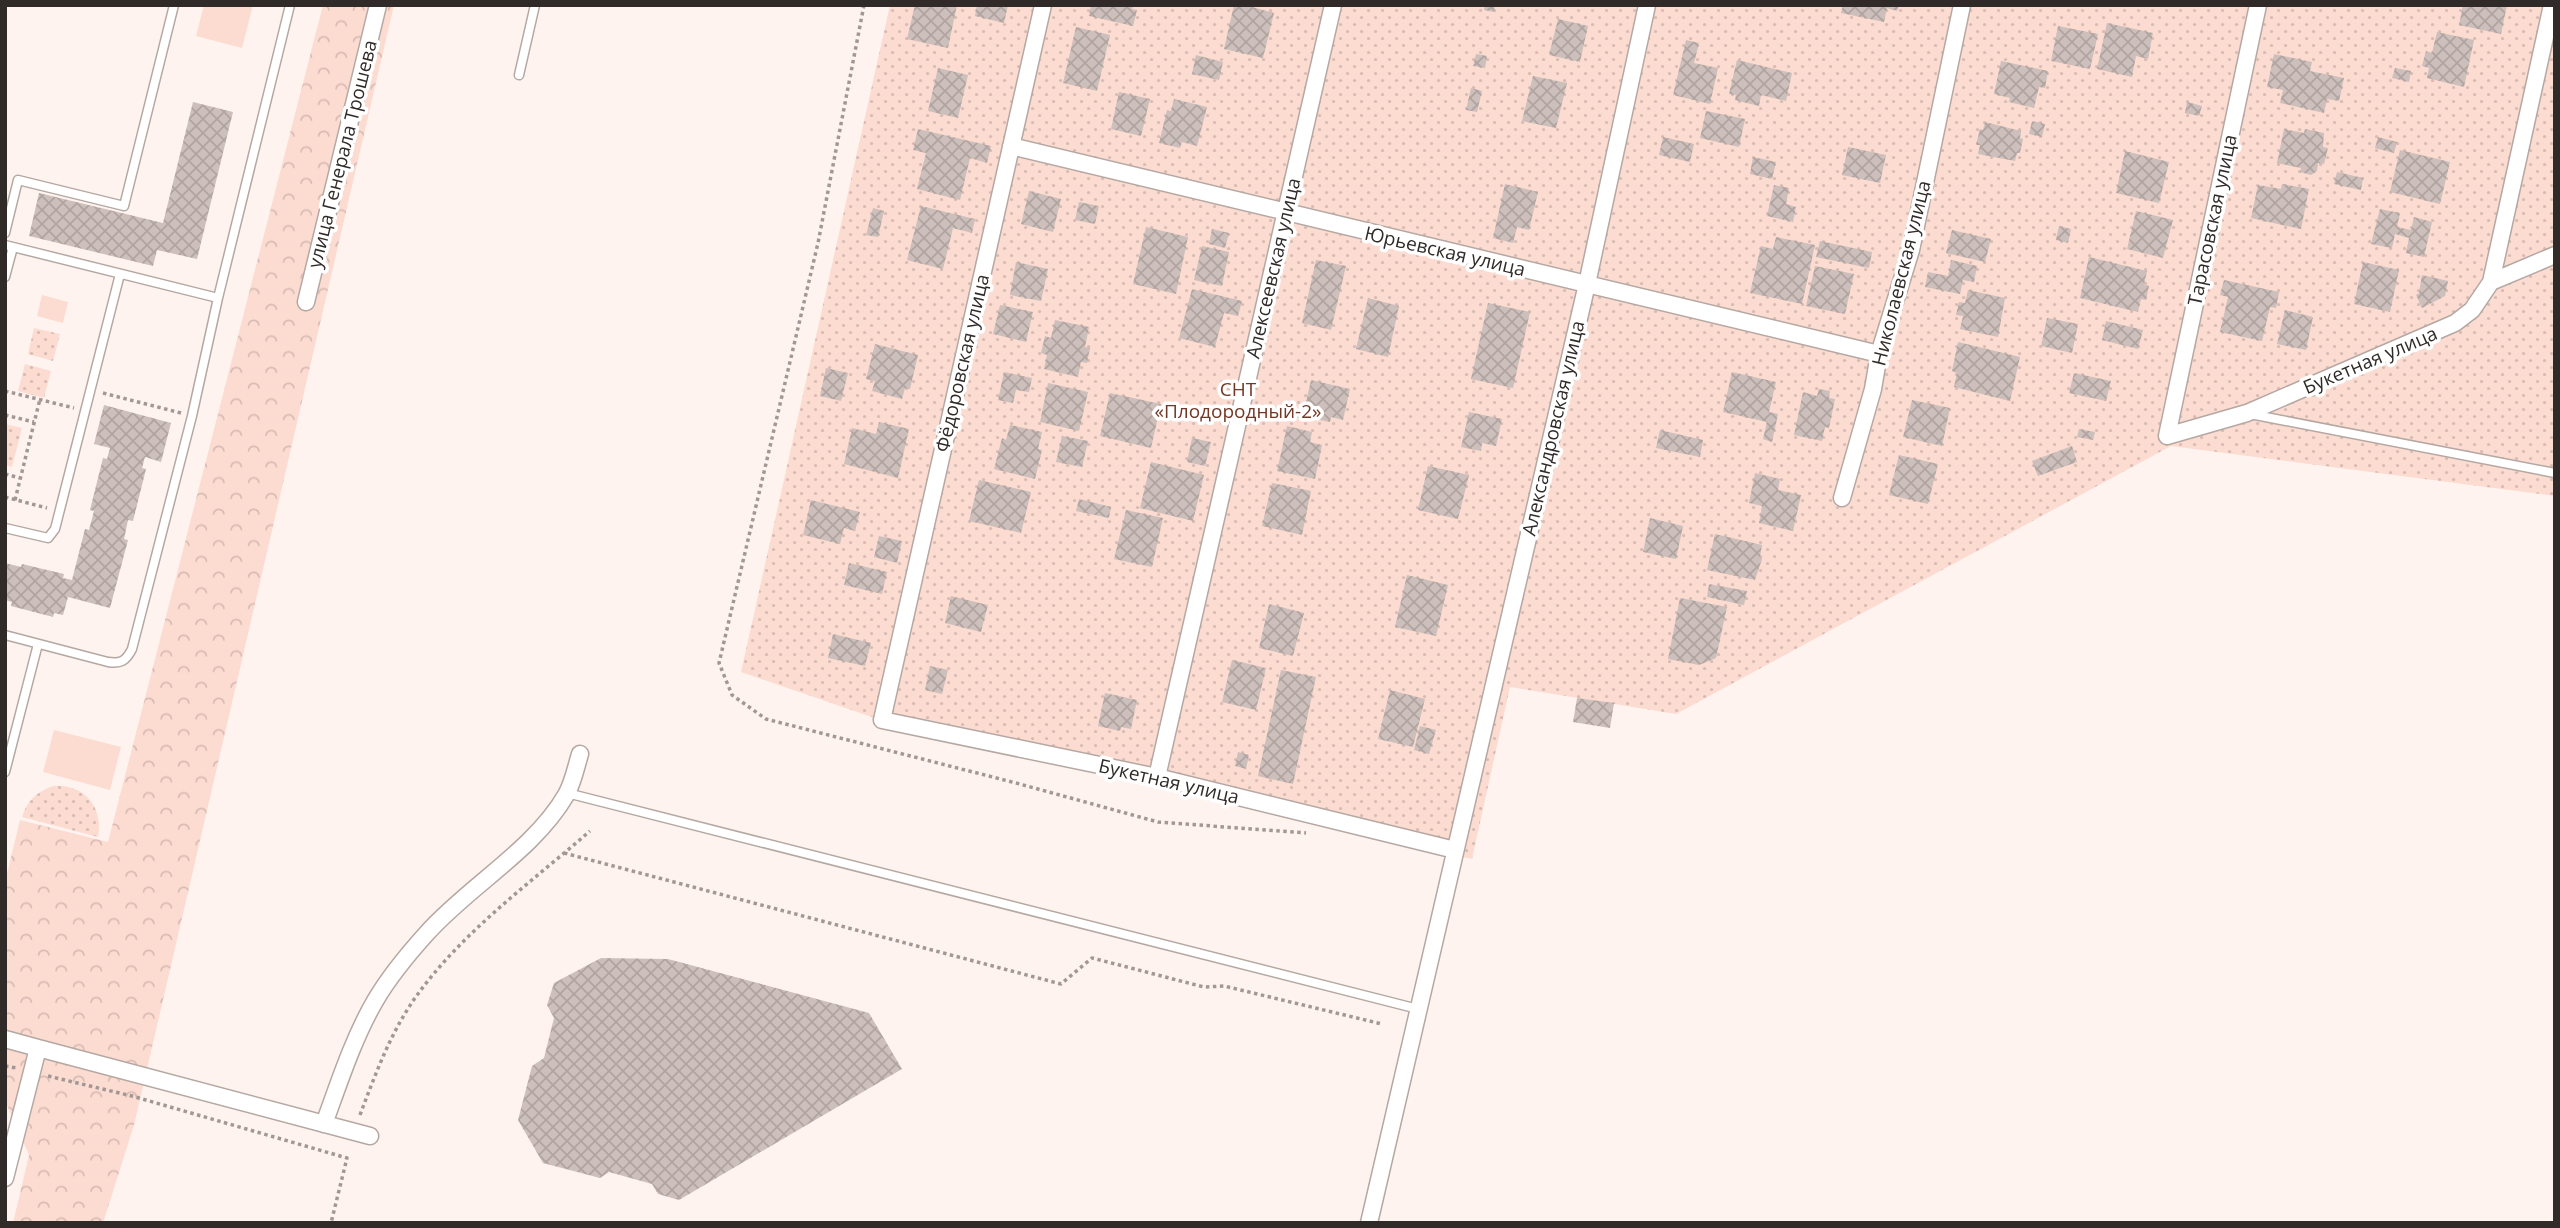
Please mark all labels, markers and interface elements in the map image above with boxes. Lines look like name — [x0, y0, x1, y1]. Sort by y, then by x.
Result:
street label: улица Генерала Трошева — [301, 37, 383, 271]
street label: Тарасовская улица — [2181, 132, 2243, 308]
street label: Алексеевская улица — [1240, 175, 1306, 361]
street label: Николаевская улица — [1865, 178, 1937, 368]
street label: Юрьевская улица — [1362, 220, 1528, 282]
street label: Фёдоровская улица — [929, 271, 995, 455]
street label: Александровская улица — [1516, 318, 1590, 538]
street label: Букетная улица — [2299, 320, 2441, 400]
park label: СНТ «Плодородный-2» — [1155, 376, 1321, 424]
street label: Букетная улица — [1096, 752, 1242, 810]

